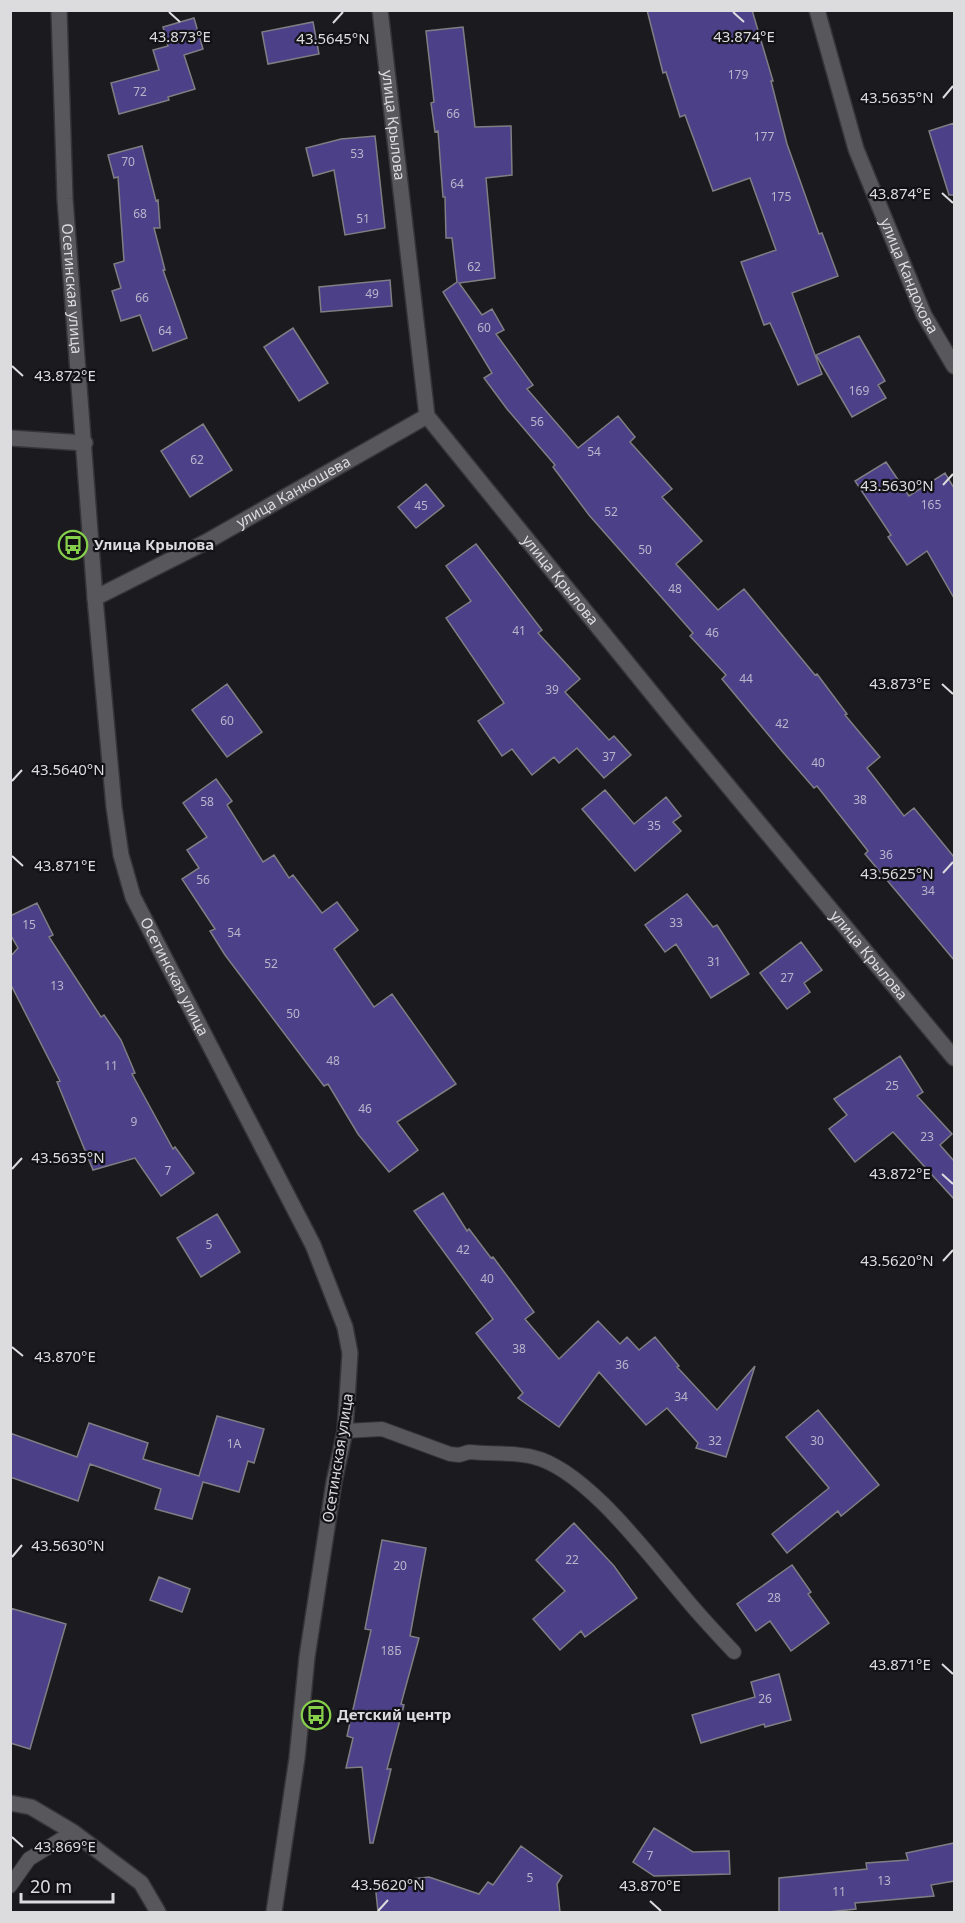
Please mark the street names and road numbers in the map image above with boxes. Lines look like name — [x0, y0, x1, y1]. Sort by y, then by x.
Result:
street label: улица Крылова — [378, 69, 411, 181]
street label: улица Кандохова — [876, 215, 944, 337]
street label: Осетинская улица — [58, 223, 88, 355]
street label: улица Канкошева — [232, 451, 354, 532]
street label: улица Крылова — [518, 530, 604, 629]
street label: улица Крылова — [826, 906, 913, 1004]
street label: Осетинская улица — [136, 914, 214, 1039]
street label: Осетинская улица — [317, 1392, 357, 1524]

